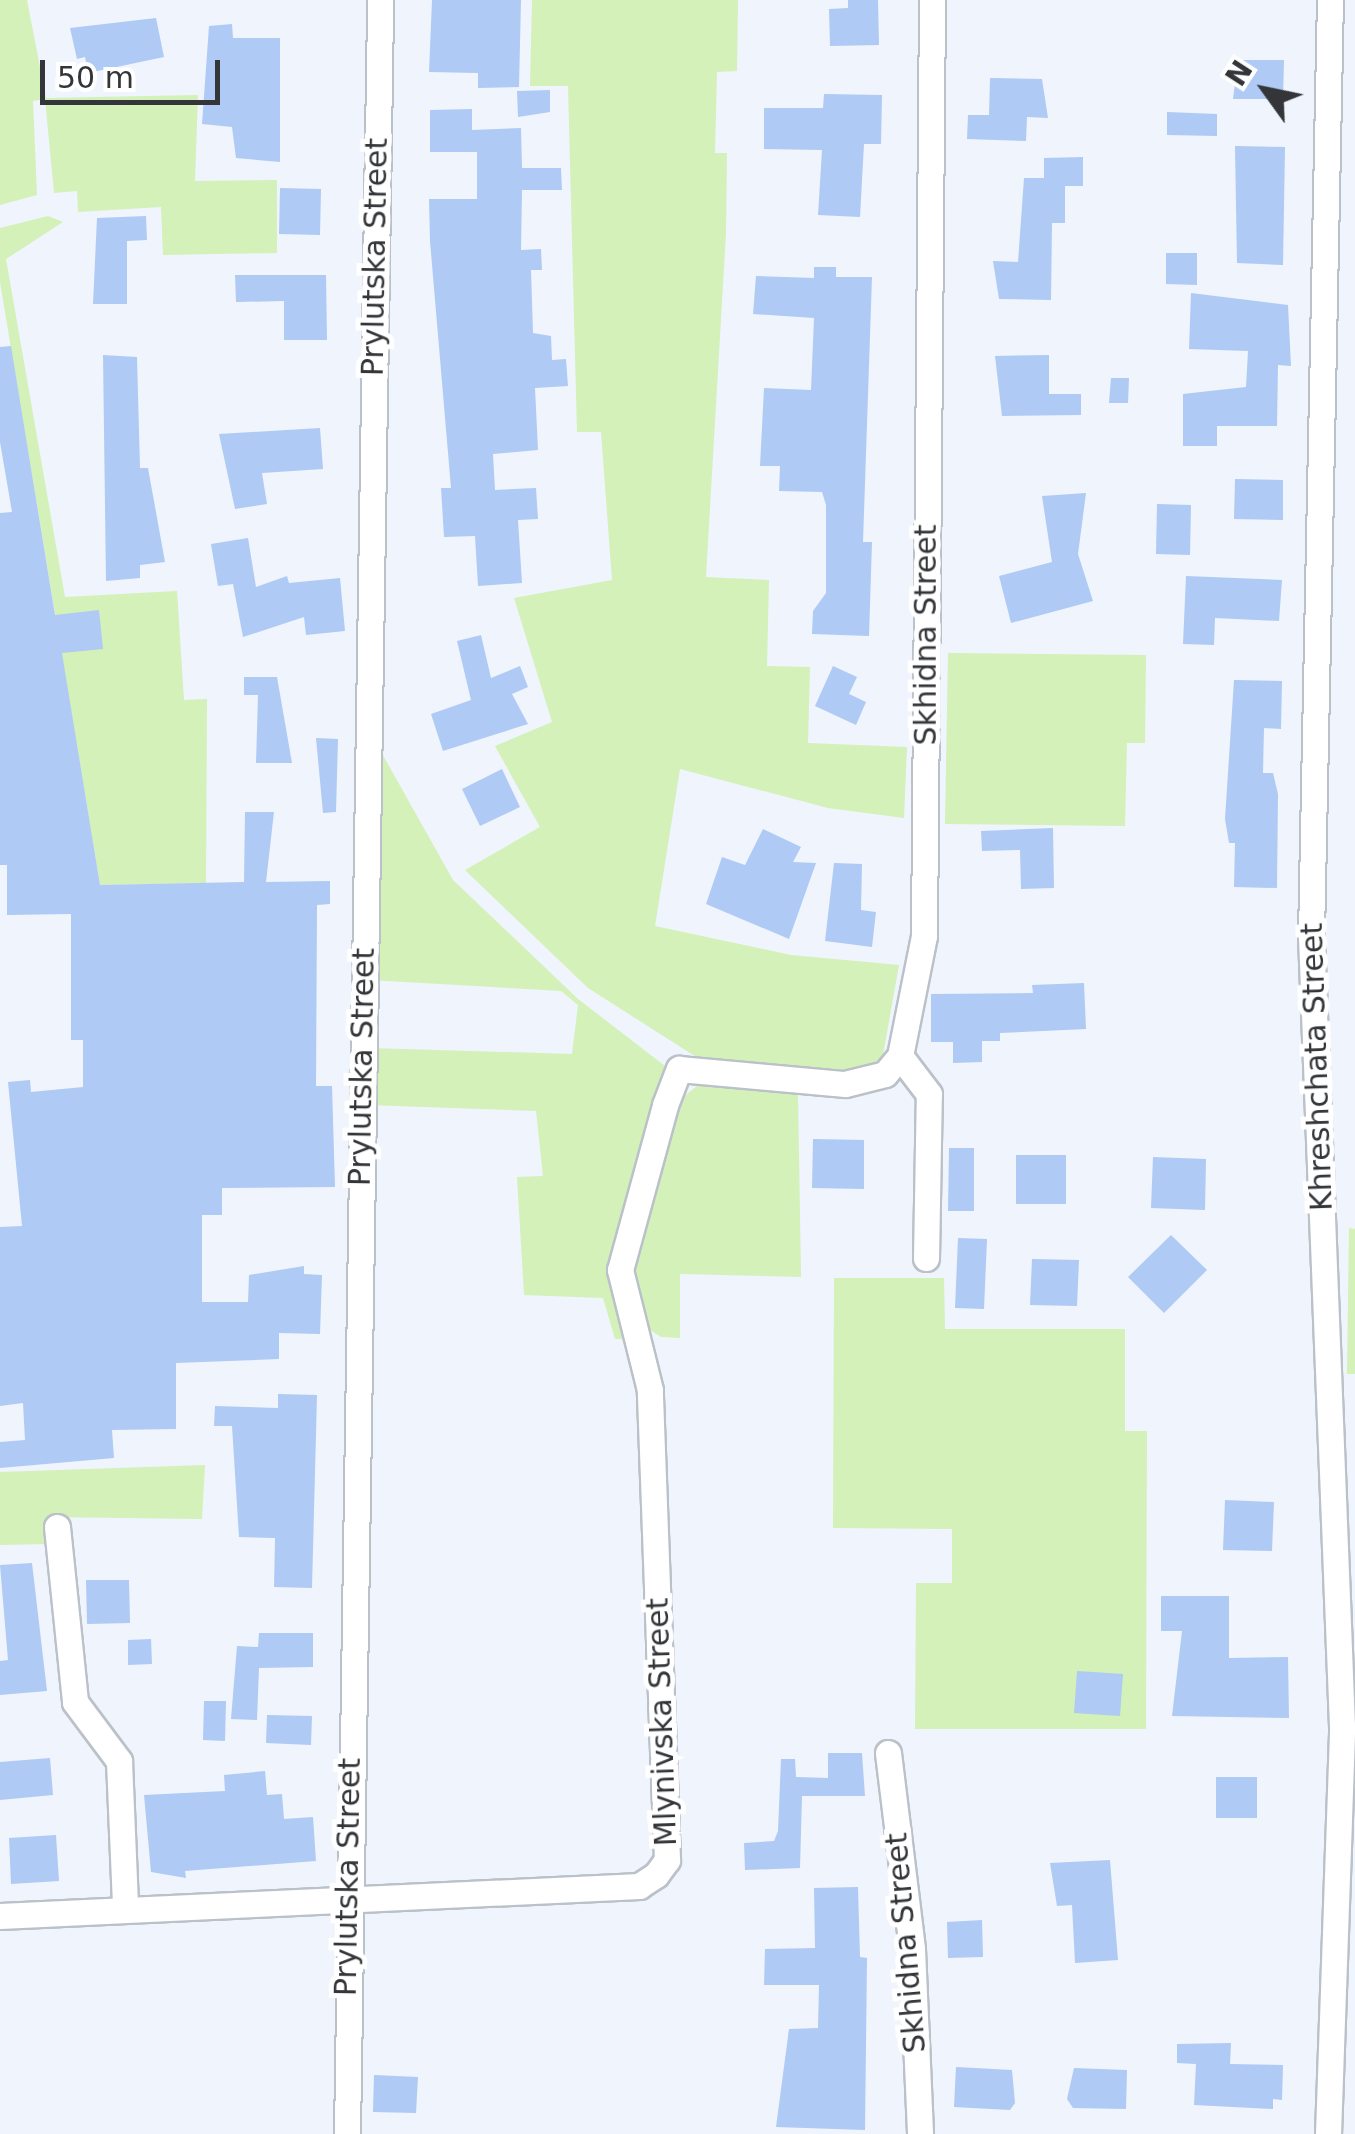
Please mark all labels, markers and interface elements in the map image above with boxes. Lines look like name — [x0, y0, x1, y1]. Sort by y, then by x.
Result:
scale bar — [45, 40, 225, 102]
north arrow — [1215, 40, 1315, 140]
text: N — [1219, 55, 1260, 92]
text: 50 m — [57, 60, 134, 95]
street label: Prylutska Street — [355, 138, 395, 376]
street label: Skhidna Street — [908, 525, 944, 745]
street label: Khreshchata Street — [1294, 922, 1340, 1212]
street label: Prylutska Street — [342, 948, 382, 1186]
street label: Mlynivska Street — [640, 1597, 684, 1847]
street label: Prylutska Street — [328, 1758, 368, 1996]
street label: Skhidna Street — [878, 1831, 934, 2055]

